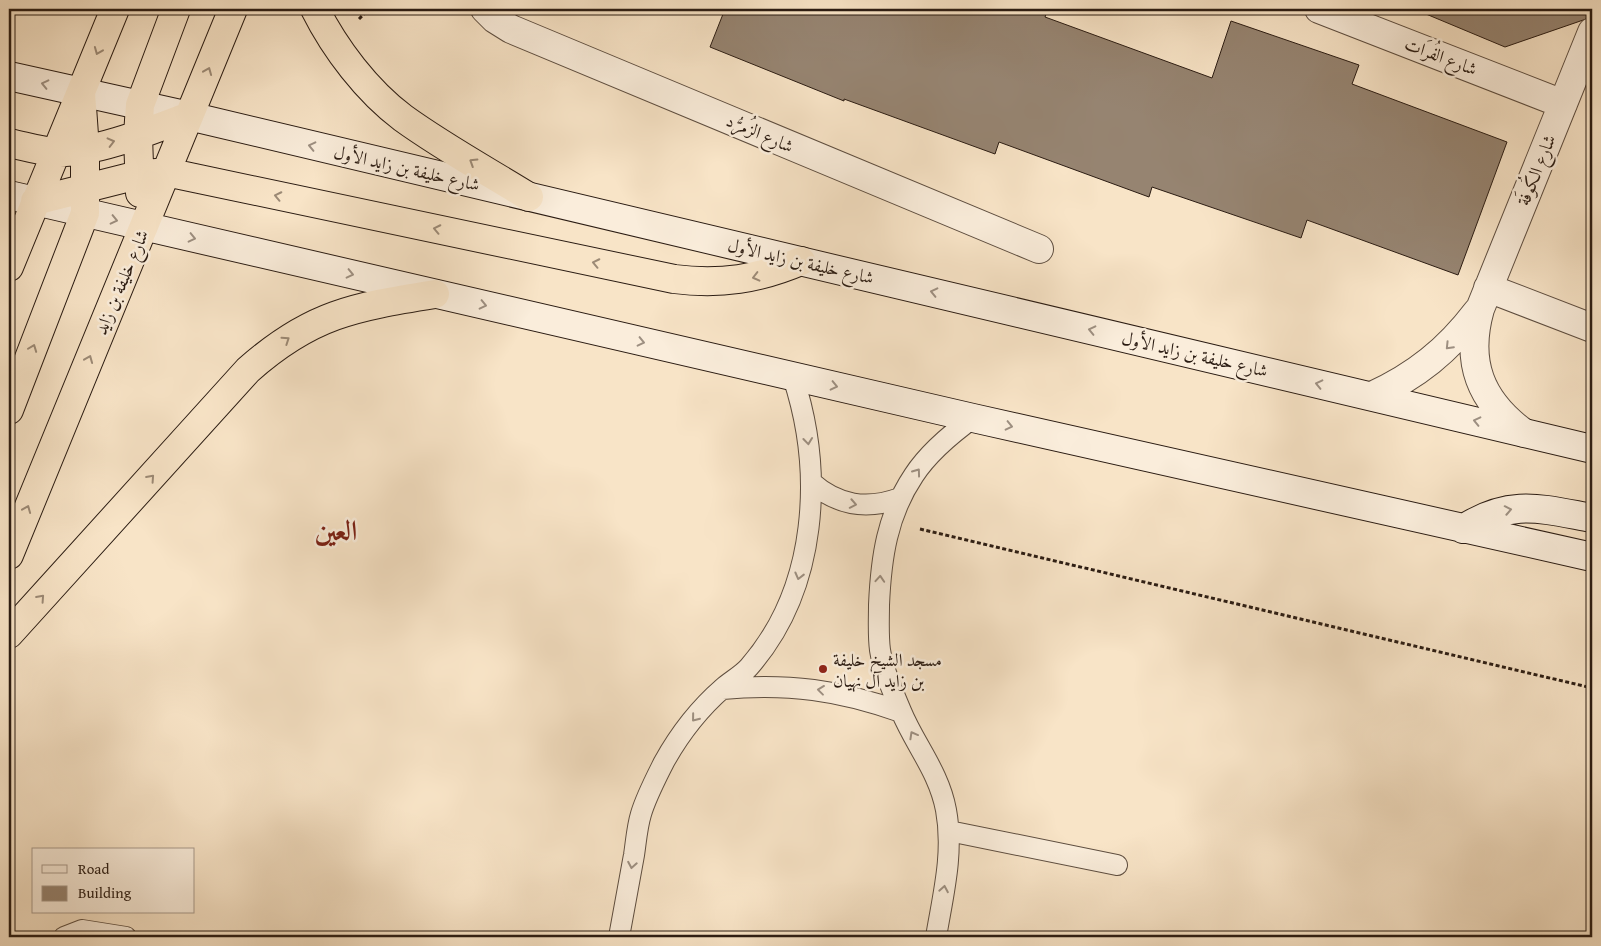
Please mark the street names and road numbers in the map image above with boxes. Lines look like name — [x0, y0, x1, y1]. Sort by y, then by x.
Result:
street label: شارع الفُرَات — [1400, 29, 1482, 84]
street label: شارع الزُمرُّد — [721, 106, 798, 161]
street label: شارع الكُوفَة — [1509, 130, 1564, 210]
street label: شارع خليفة بن زايد الأول — [331, 138, 483, 200]
street label: شارع خليفة بن زايد — [87, 225, 157, 340]
street label: شارع خليفة بن زايد الأول — [725, 231, 877, 293]
street label: شارع خليفة بن زايد الأول — [1119, 324, 1271, 386]

